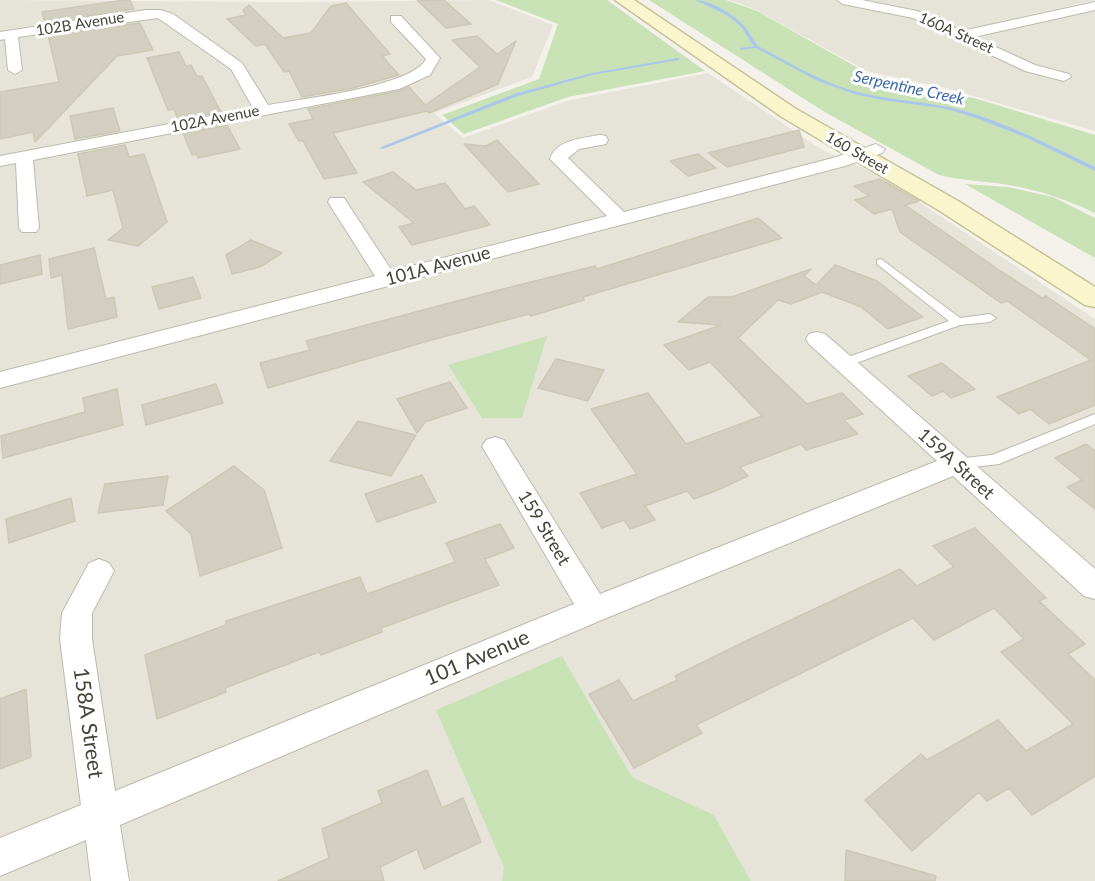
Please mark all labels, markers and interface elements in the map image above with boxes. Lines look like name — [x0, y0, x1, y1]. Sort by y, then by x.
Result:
street label: 102B Avenue — [34, 8, 126, 40]
street label: 160A Street — [916, 9, 996, 57]
water label: Serpentine Creek — [852, 67, 966, 109]
street label: 102A Avenue — [169, 102, 261, 136]
street label: 160 Street — [822, 128, 892, 178]
street label: 101A Avenue — [383, 242, 493, 290]
street label: 159A Street — [913, 424, 999, 504]
street label: 159 Street — [513, 487, 575, 569]
street label: 101 Avenue — [421, 625, 533, 691]
street label: 158A Street — [68, 666, 108, 780]

